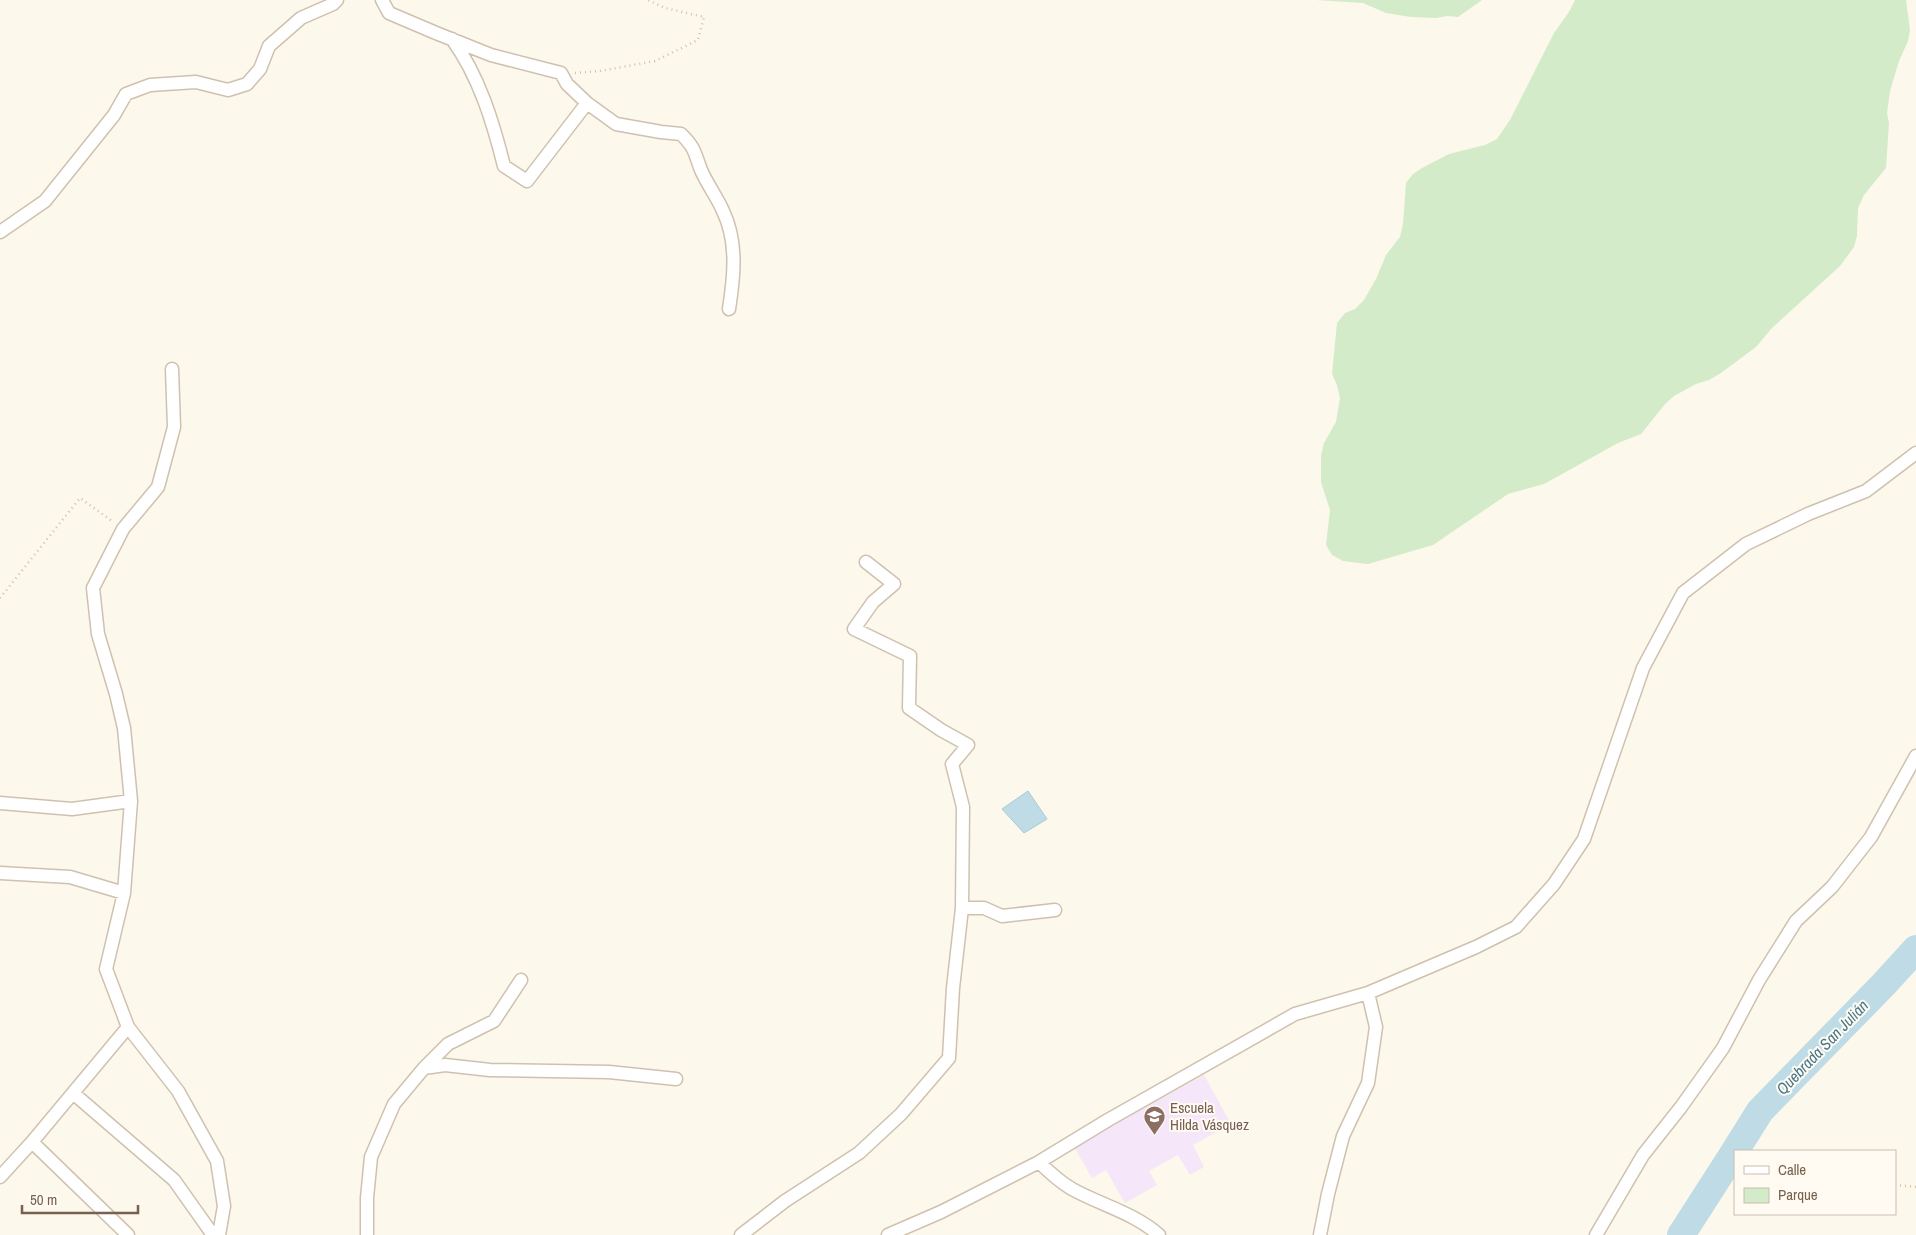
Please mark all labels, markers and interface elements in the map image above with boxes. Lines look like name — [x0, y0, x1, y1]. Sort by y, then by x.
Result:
water label: Quebrada San Julián — [1771, 995, 1873, 1099]
place label: Escuela Hilda Vásquez — [1170, 1097, 1249, 1135]
school or university icon: Escuela Hilda Vásquez — [1142, 1104, 1166, 1135]
legend — [1734, 1150, 1896, 1215]
text: Calle — [1778, 1159, 1806, 1180]
scale bar — [22, 1182, 139, 1214]
text: Parque — [1778, 1184, 1818, 1205]
text: 50 m — [30, 1189, 57, 1210]

